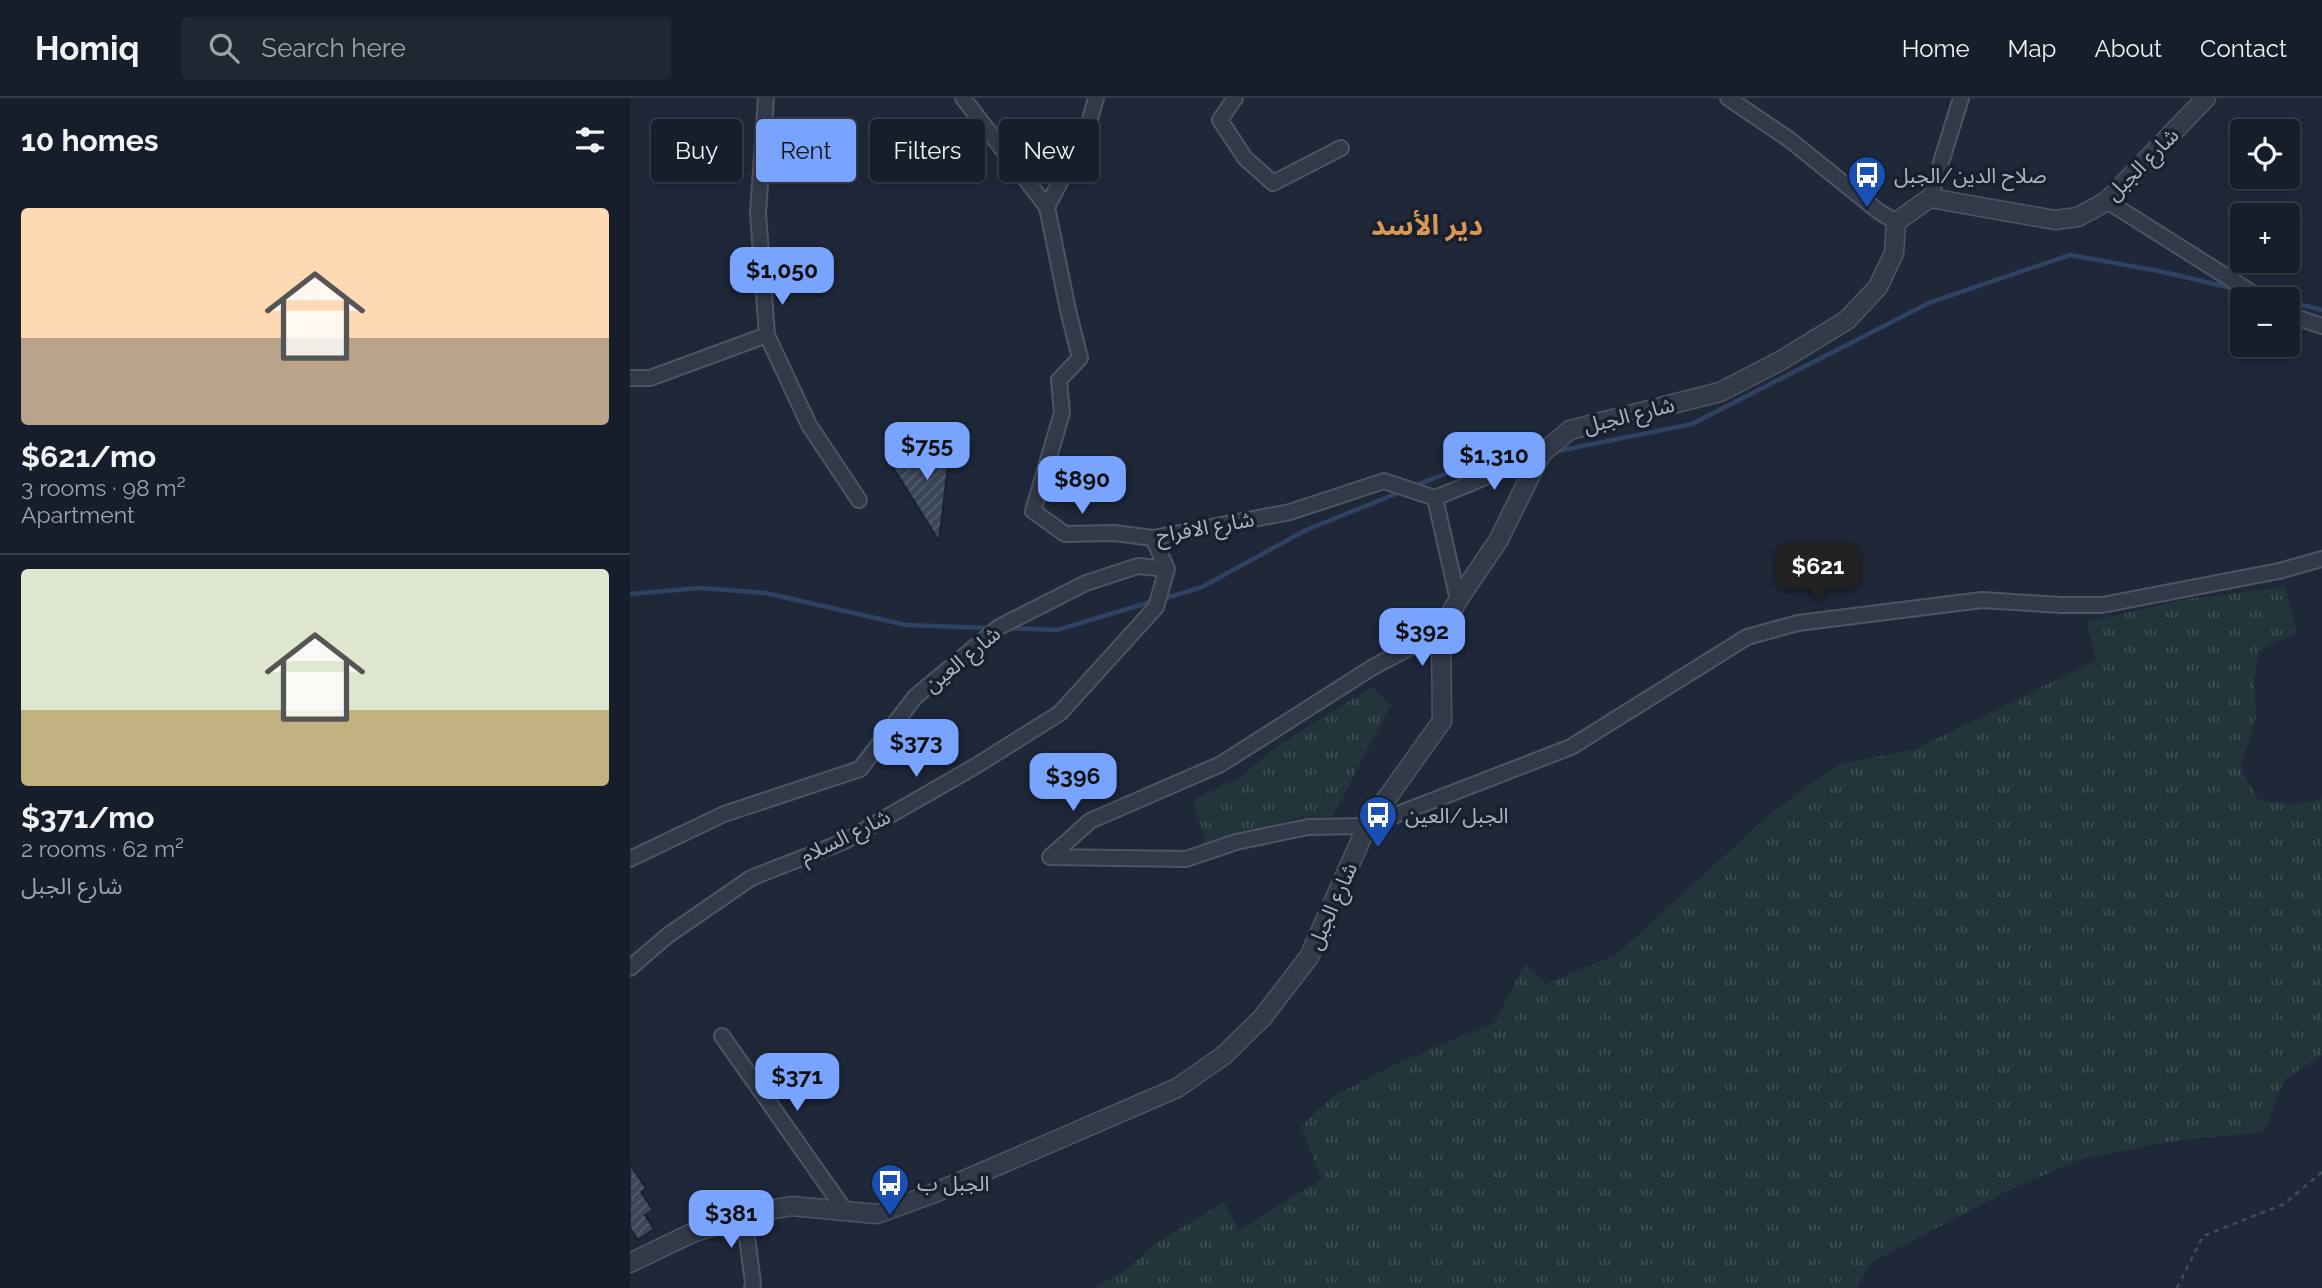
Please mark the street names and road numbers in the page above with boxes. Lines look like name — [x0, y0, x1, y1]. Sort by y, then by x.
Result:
street label: شارع الجبل — [2100, 122, 2186, 208]
street label: شارع الجبل — [1581, 392, 1678, 441]
street label: شارع الافراح — [1154, 506, 1256, 551]
street label: شارع العين — [919, 621, 1007, 700]
street label: شارع السلام — [796, 803, 896, 872]
street label: شارع الجبل — [1302, 859, 1365, 955]

